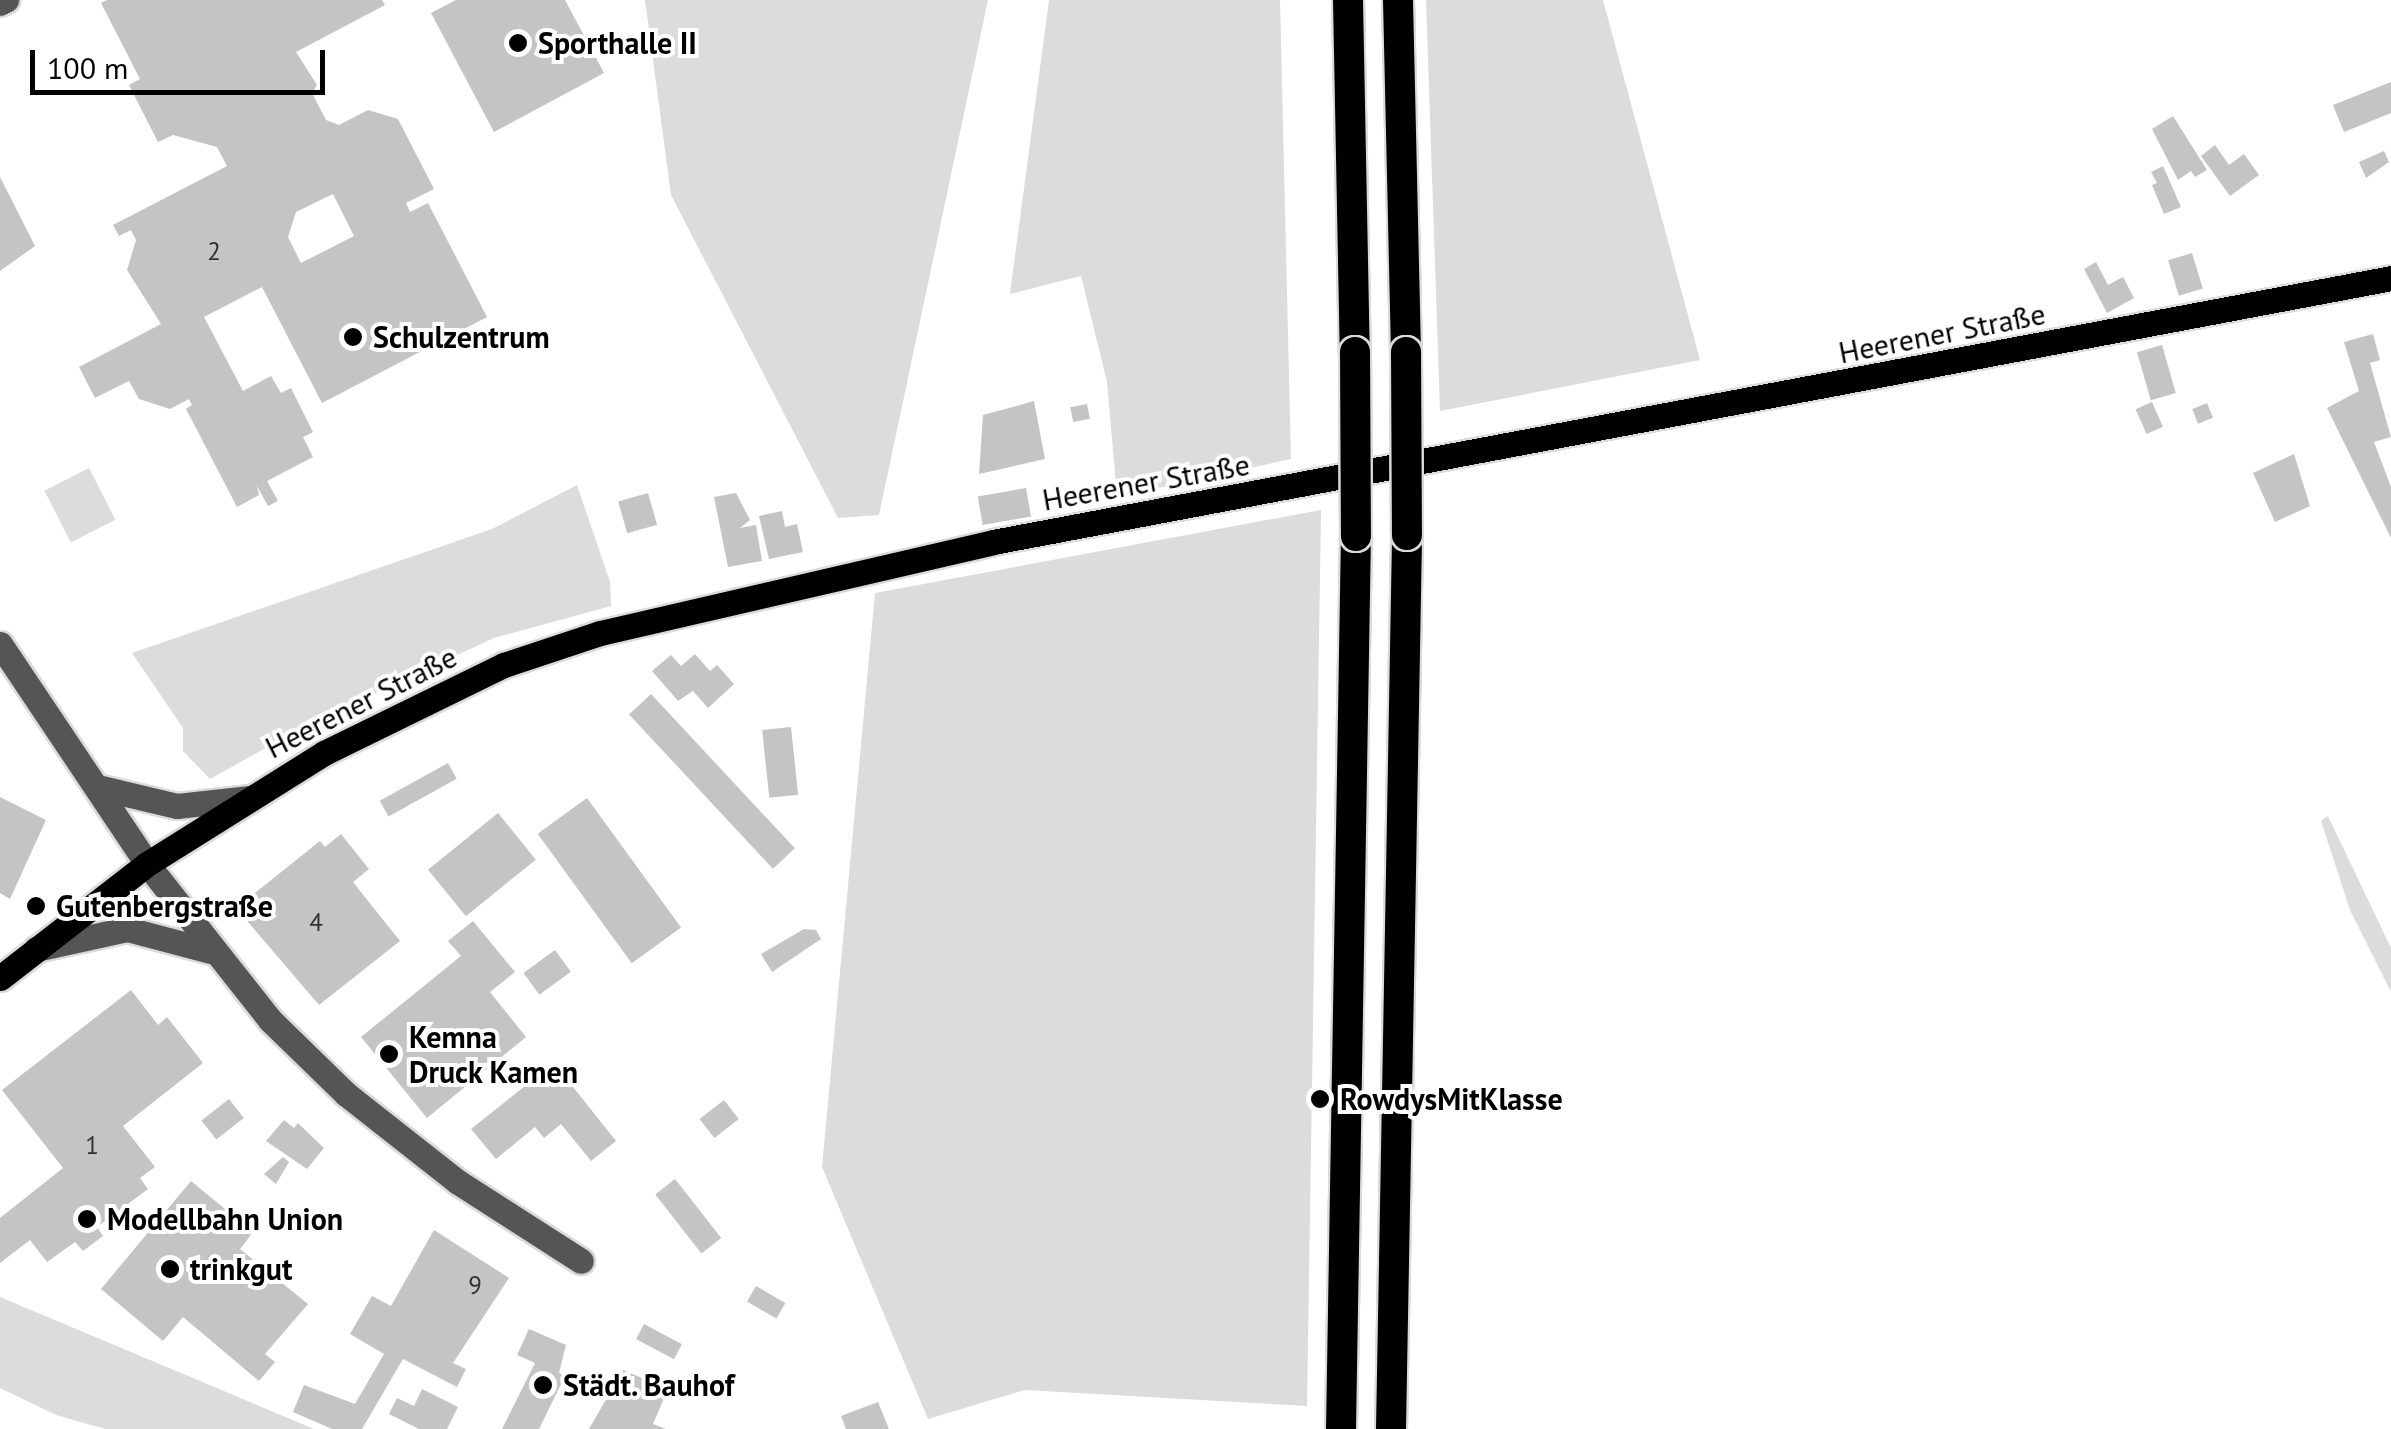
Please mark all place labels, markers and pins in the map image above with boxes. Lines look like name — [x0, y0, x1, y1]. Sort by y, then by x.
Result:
place label: Sporthalle II — [538, 25, 697, 61]
marker: Sporthalle II — [507, 32, 529, 54]
place label: Schulzentrum — [373, 319, 550, 355]
marker: Schulzentrum — [342, 326, 364, 348]
place label: Gutenbergstraße — [56, 888, 273, 924]
marker: Gutenbergstraße — [25, 895, 47, 917]
place label: Kemna Druck Kamen — [409, 1019, 579, 1090]
marker: Kemna Druck Kamen — [378, 1043, 400, 1065]
place label: RowdysMitKlasse — [1340, 1081, 1563, 1117]
marker: RowdysMitKlasse — [1309, 1088, 1331, 1110]
place label: Modellbahn Union — [107, 1201, 343, 1237]
marker: Modellbahn Union — [76, 1208, 98, 1230]
place label: trinkgut — [190, 1251, 292, 1287]
marker: trinkgut — [159, 1258, 181, 1280]
place label: Städt. Bauhof — [563, 1367, 736, 1403]
marker: Städt. Bauhof — [532, 1374, 554, 1396]

